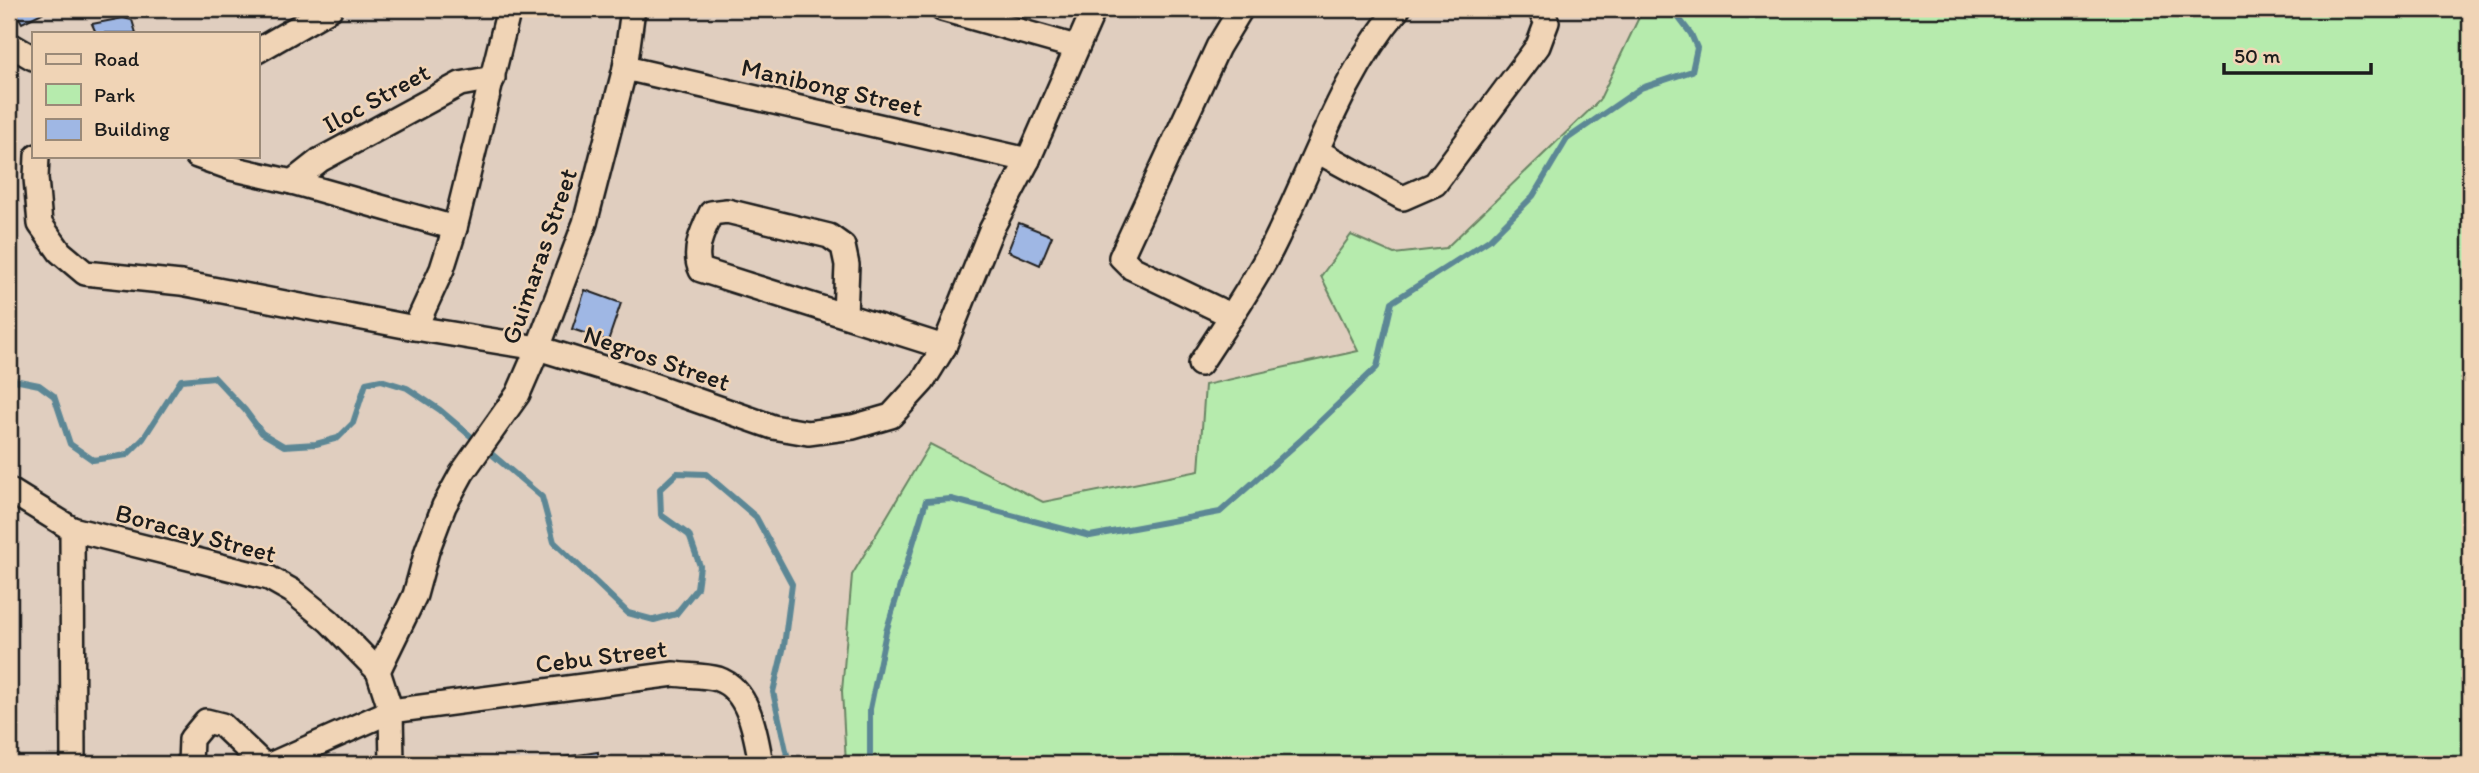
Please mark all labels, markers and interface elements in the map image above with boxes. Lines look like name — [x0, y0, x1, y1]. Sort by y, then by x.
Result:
legend — [32, 32, 259, 158]
scale bar — [2224, 32, 2370, 76]
text: 50 m — [2234, 43, 2281, 68]
text: Road — [94, 46, 140, 71]
street label: Manibong Street — [738, 51, 926, 123]
street label: Iloc Street — [317, 55, 435, 140]
text: Park — [94, 82, 136, 107]
text: Building — [94, 116, 170, 141]
street label: Guimaras Street — [494, 164, 584, 348]
street label: Negros Street — [580, 318, 735, 398]
street label: Boracay Street — [112, 496, 280, 570]
street label: Cebu Street — [534, 632, 669, 680]

